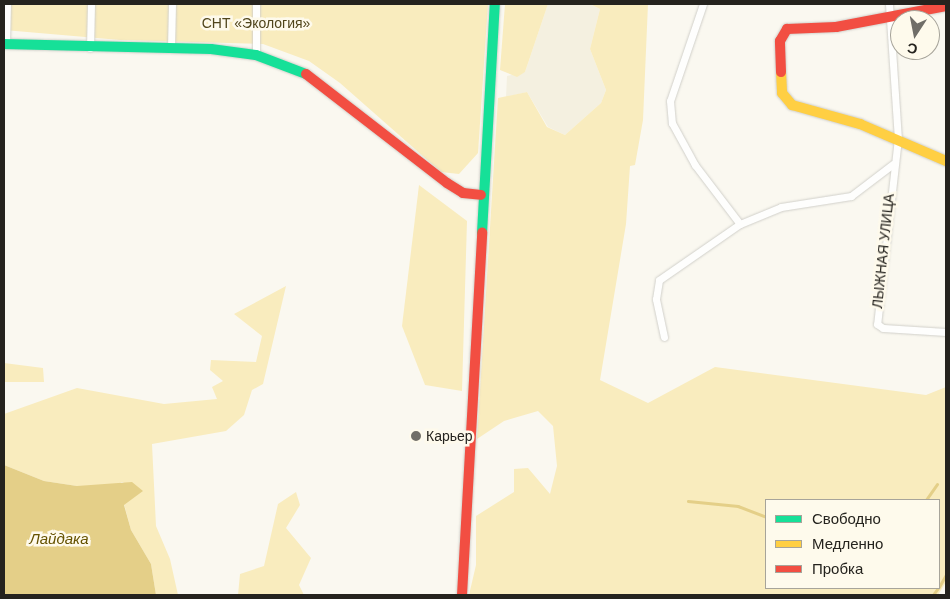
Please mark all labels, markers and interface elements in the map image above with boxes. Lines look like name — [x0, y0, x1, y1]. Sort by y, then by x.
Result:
north arrow — [890, 10, 940, 60]
park label: СНТ «Экология» — [202, 15, 310, 31]
text: С — [906, 40, 919, 58]
street label: ЛЫЖНАЯ УЛИЦА — [869, 193, 897, 309]
place label: Карьер — [426, 428, 473, 444]
marker: Карьер — [410, 430, 422, 442]
legend — [765, 499, 940, 589]
text: Свободно — [812, 510, 881, 527]
water label: Лайдака — [29, 530, 89, 548]
text: Медленно — [812, 535, 883, 552]
text: Пробка — [812, 560, 863, 577]

